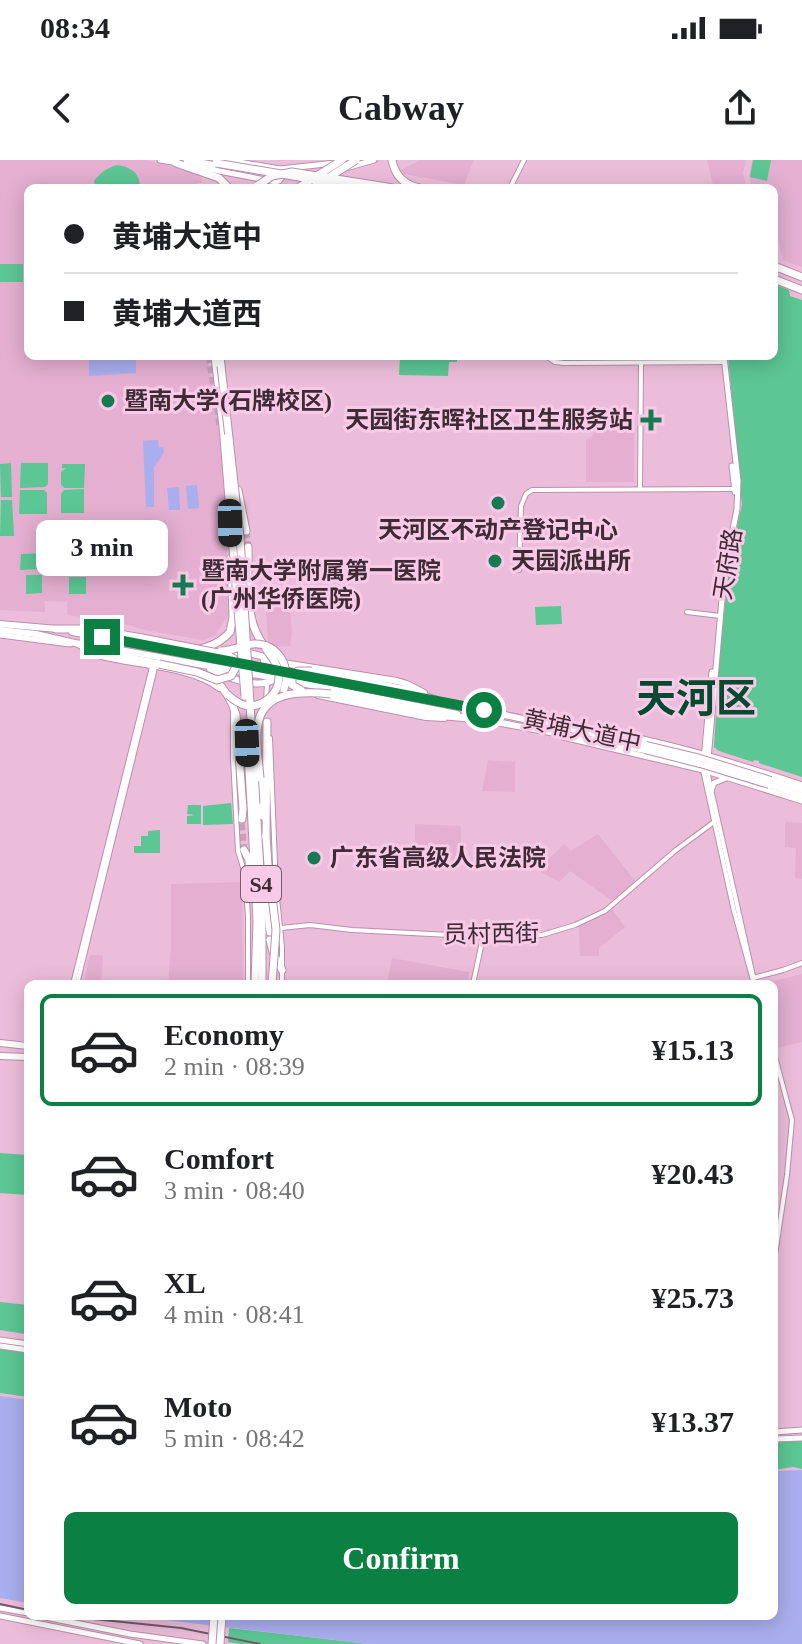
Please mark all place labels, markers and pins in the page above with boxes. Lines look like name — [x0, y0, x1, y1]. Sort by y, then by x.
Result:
place label: 暨南大学(石牌校区) — [124, 388, 332, 414]
marker: 暨南大学(石牌校区) — [99, 392, 117, 410]
place label: 天园街东晖社区卫生服务站 — [345, 407, 633, 433]
marker: 天园街东晖社区卫生服务站 — [640, 409, 662, 431]
marker: 天河区不动产登记中心 — [489, 494, 507, 512]
place label: 天河区不动产登记中心 — [378, 517, 618, 543]
place label: 天园派出所 — [511, 548, 631, 574]
marker: 天园派出所 — [486, 552, 504, 570]
place label: 暨南大学附属第一医院 (广州华侨医院) — [201, 558, 441, 612]
marker: 暨南大学附属第一医院 (广州华侨医院) — [172, 574, 194, 596]
place label: 广东省高级人民法院 — [330, 845, 546, 871]
marker: 广东省高级人民法院 — [305, 849, 323, 867]

